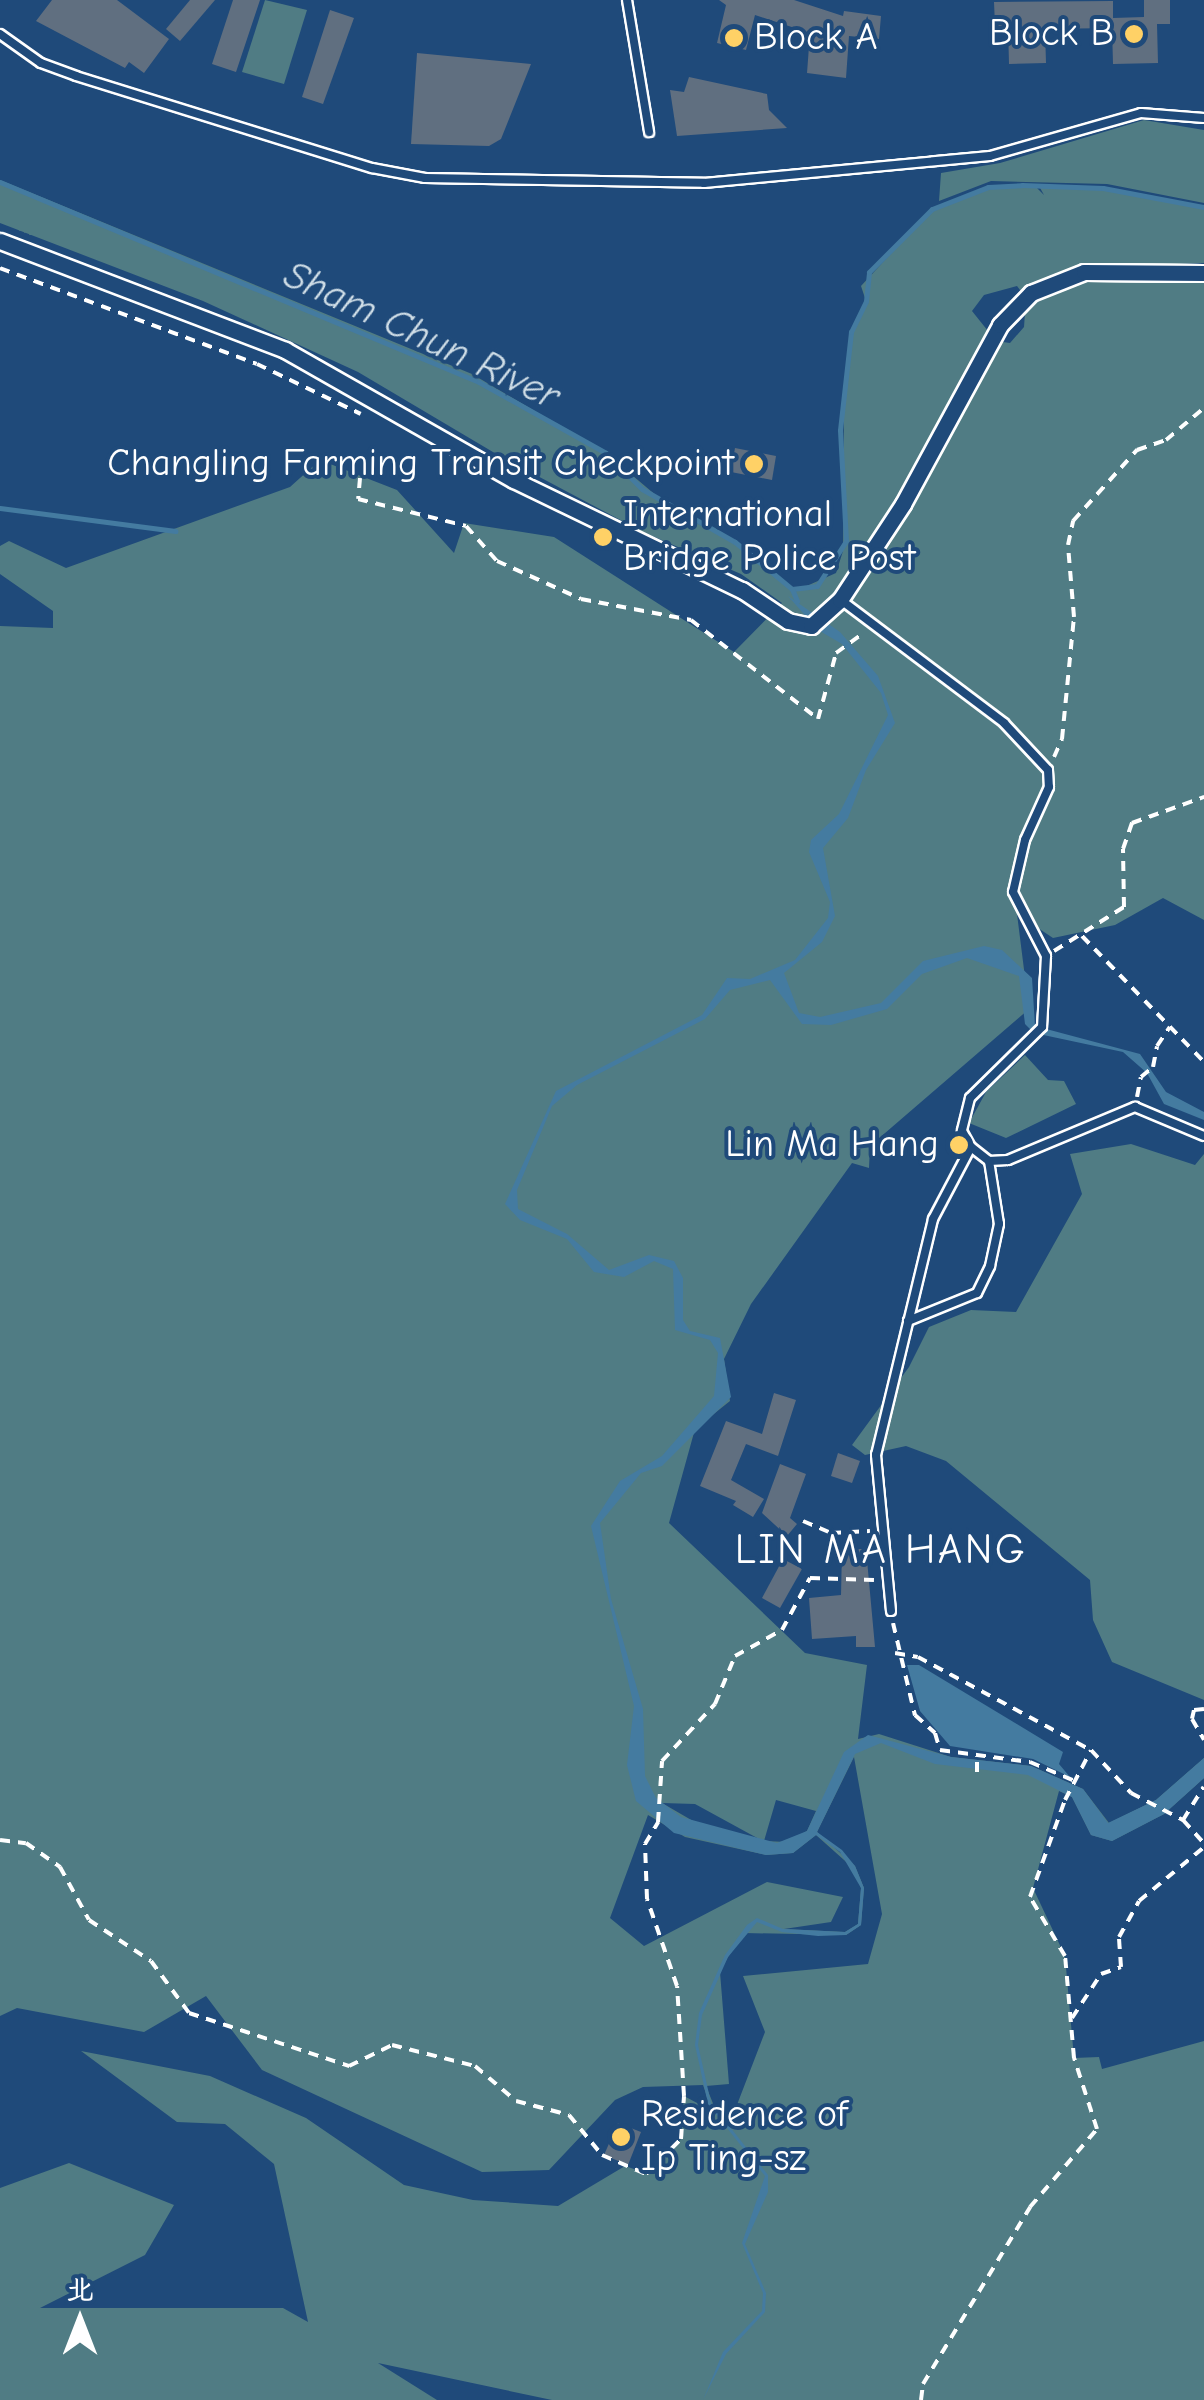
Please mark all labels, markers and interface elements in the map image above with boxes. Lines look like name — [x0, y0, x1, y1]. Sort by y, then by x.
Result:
place label: Block B — [989, 11, 1114, 57]
place label: Block A — [754, 15, 877, 61]
marker: Block B — [1123, 23, 1145, 45]
marker: Block A — [723, 27, 745, 49]
water label: Sham Chun River — [277, 250, 567, 420]
place label: Changling Farming Transit Checkpoint — [107, 441, 734, 487]
marker: Changling Farming Transit Checkpoint — [743, 453, 765, 475]
place label: International Bridge Police Post — [623, 492, 915, 582]
marker: International Bridge Police Post — [592, 526, 614, 548]
place label: Lin Ma Hang — [725, 1122, 939, 1168]
marker: Lin Ma Hang — [948, 1134, 970, 1156]
district label: LIN MA HANG — [735, 1525, 1027, 1575]
place label: Residence of Ip Ting-sz — [641, 2092, 847, 2182]
marker: Residence of Ip Ting-sz — [610, 2126, 632, 2148]
north arrow — [30, 2270, 130, 2370]
text: 北 — [66, 2274, 94, 2306]

